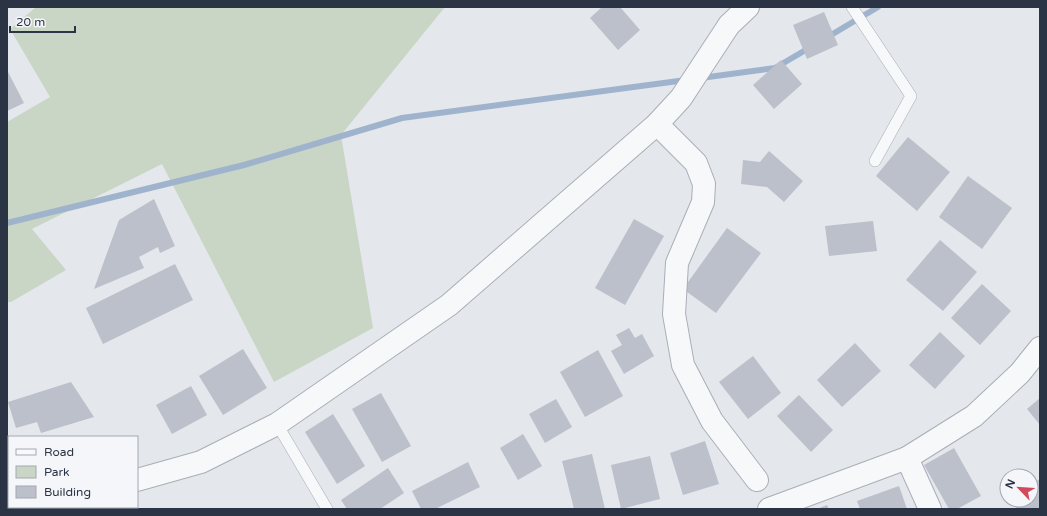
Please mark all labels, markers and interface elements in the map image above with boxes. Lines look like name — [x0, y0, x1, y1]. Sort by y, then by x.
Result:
scale bar — [10, 8, 75, 34]
text: 20 m — [16, 15, 45, 29]
legend — [8, 436, 138, 508]
text: Road — [44, 445, 74, 459]
text: Park — [44, 465, 70, 479]
north arrow — [999, 468, 1039, 508]
text: N — [1003, 477, 1018, 491]
text: Building — [44, 485, 91, 499]

